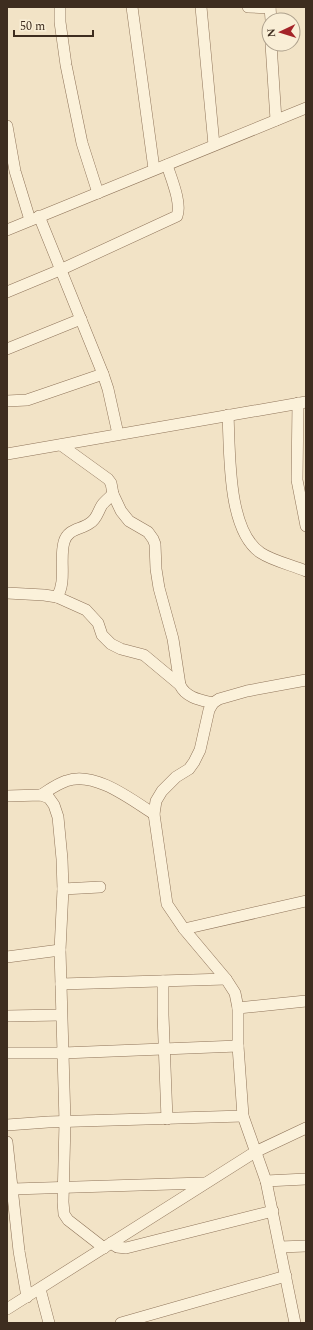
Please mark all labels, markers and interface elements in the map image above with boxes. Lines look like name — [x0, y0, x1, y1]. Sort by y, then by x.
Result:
scale bar — [14, 12, 93, 38]
north arrow — [261, 12, 301, 52]
text: 50 m — [20, 17, 45, 36]
text: N — [263, 28, 280, 38]

